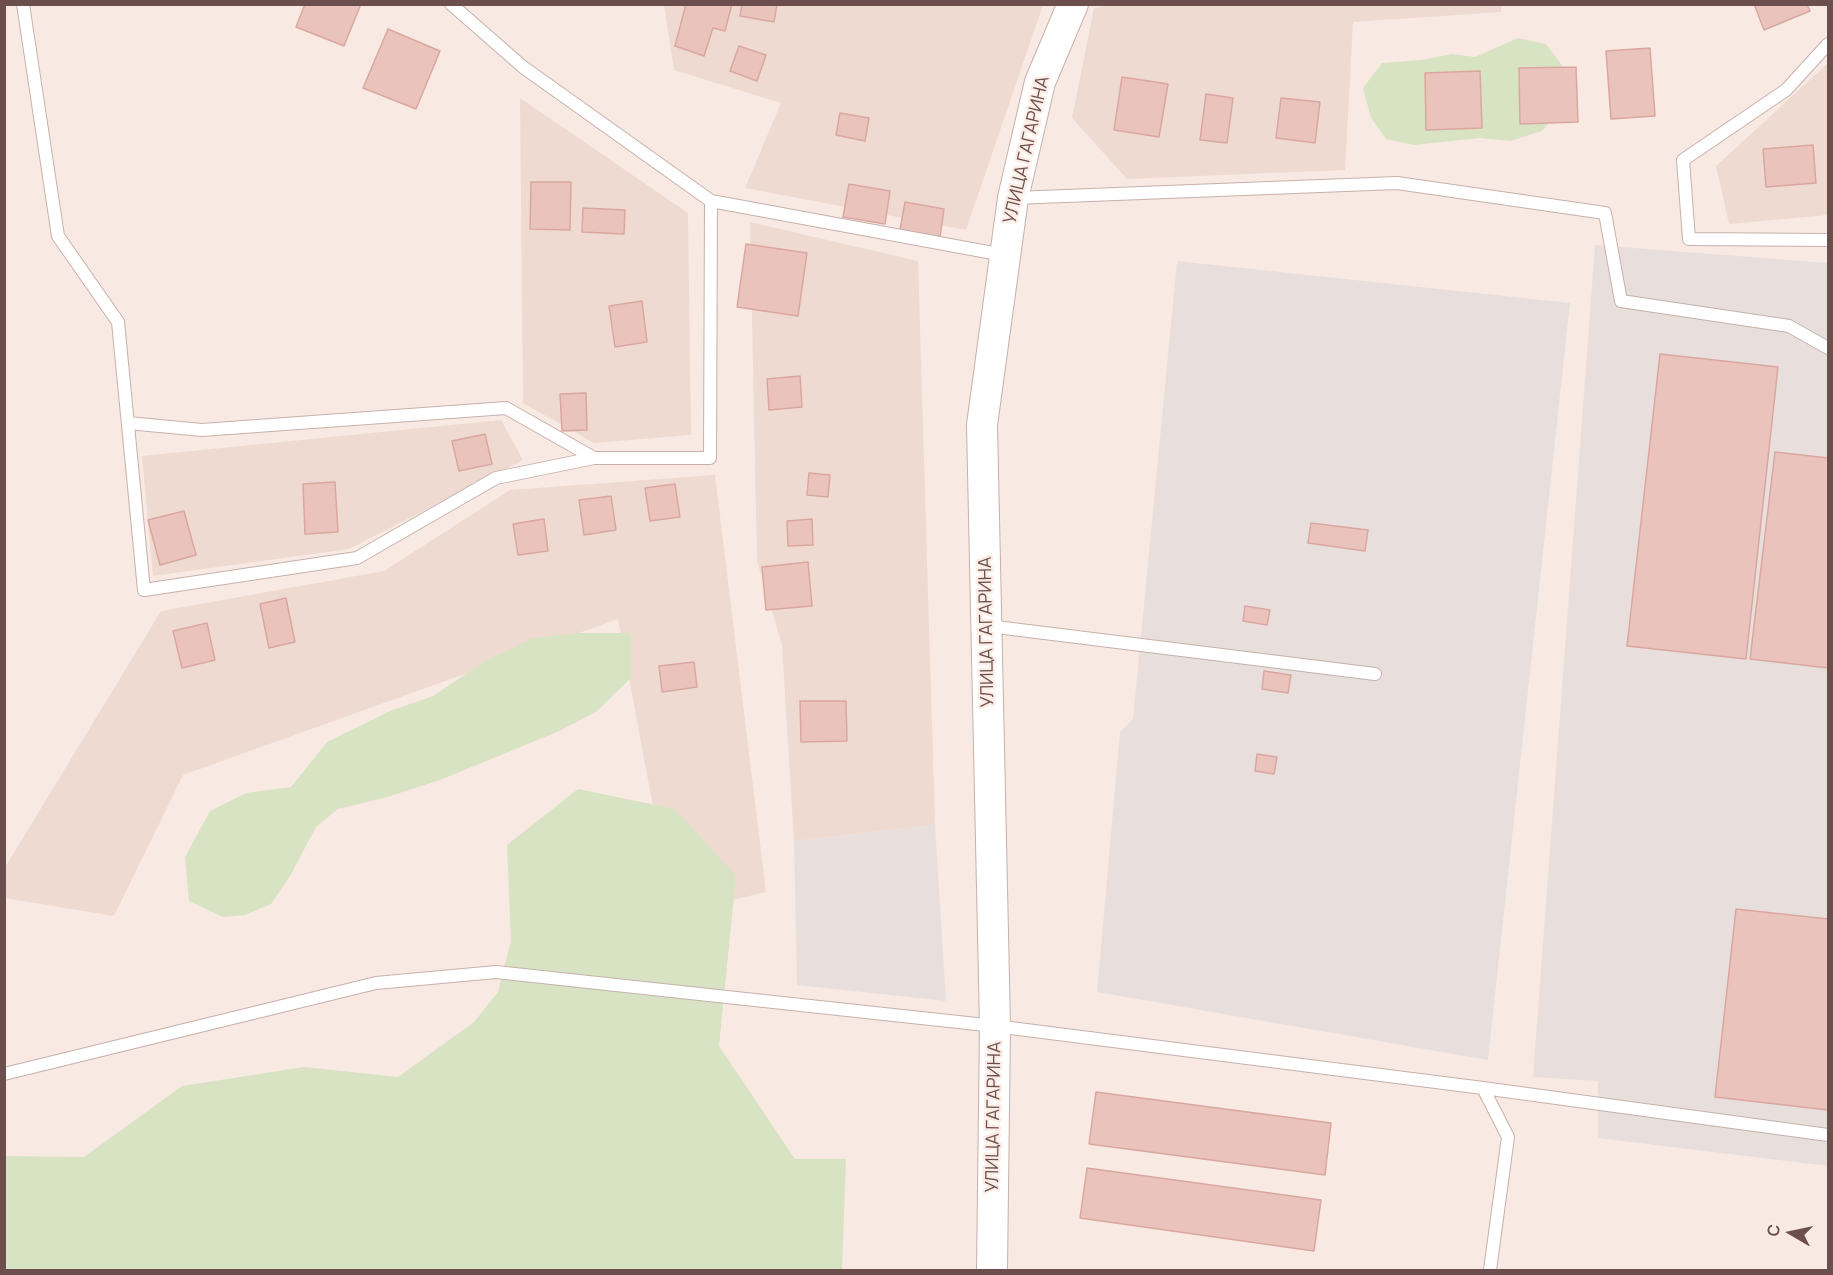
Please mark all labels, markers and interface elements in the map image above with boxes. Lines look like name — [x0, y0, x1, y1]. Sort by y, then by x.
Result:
street label: УЛИЦА ГАГАРИНА — [1000, 74, 1054, 226]
street label: УЛИЦА ГАГАРИНА — [975, 556, 999, 708]
street label: УЛИЦА ГАГАРИНА — [982, 1041, 1006, 1193]
north arrow — [1761, 1203, 1821, 1263]
text: С — [1761, 1223, 1785, 1238]

